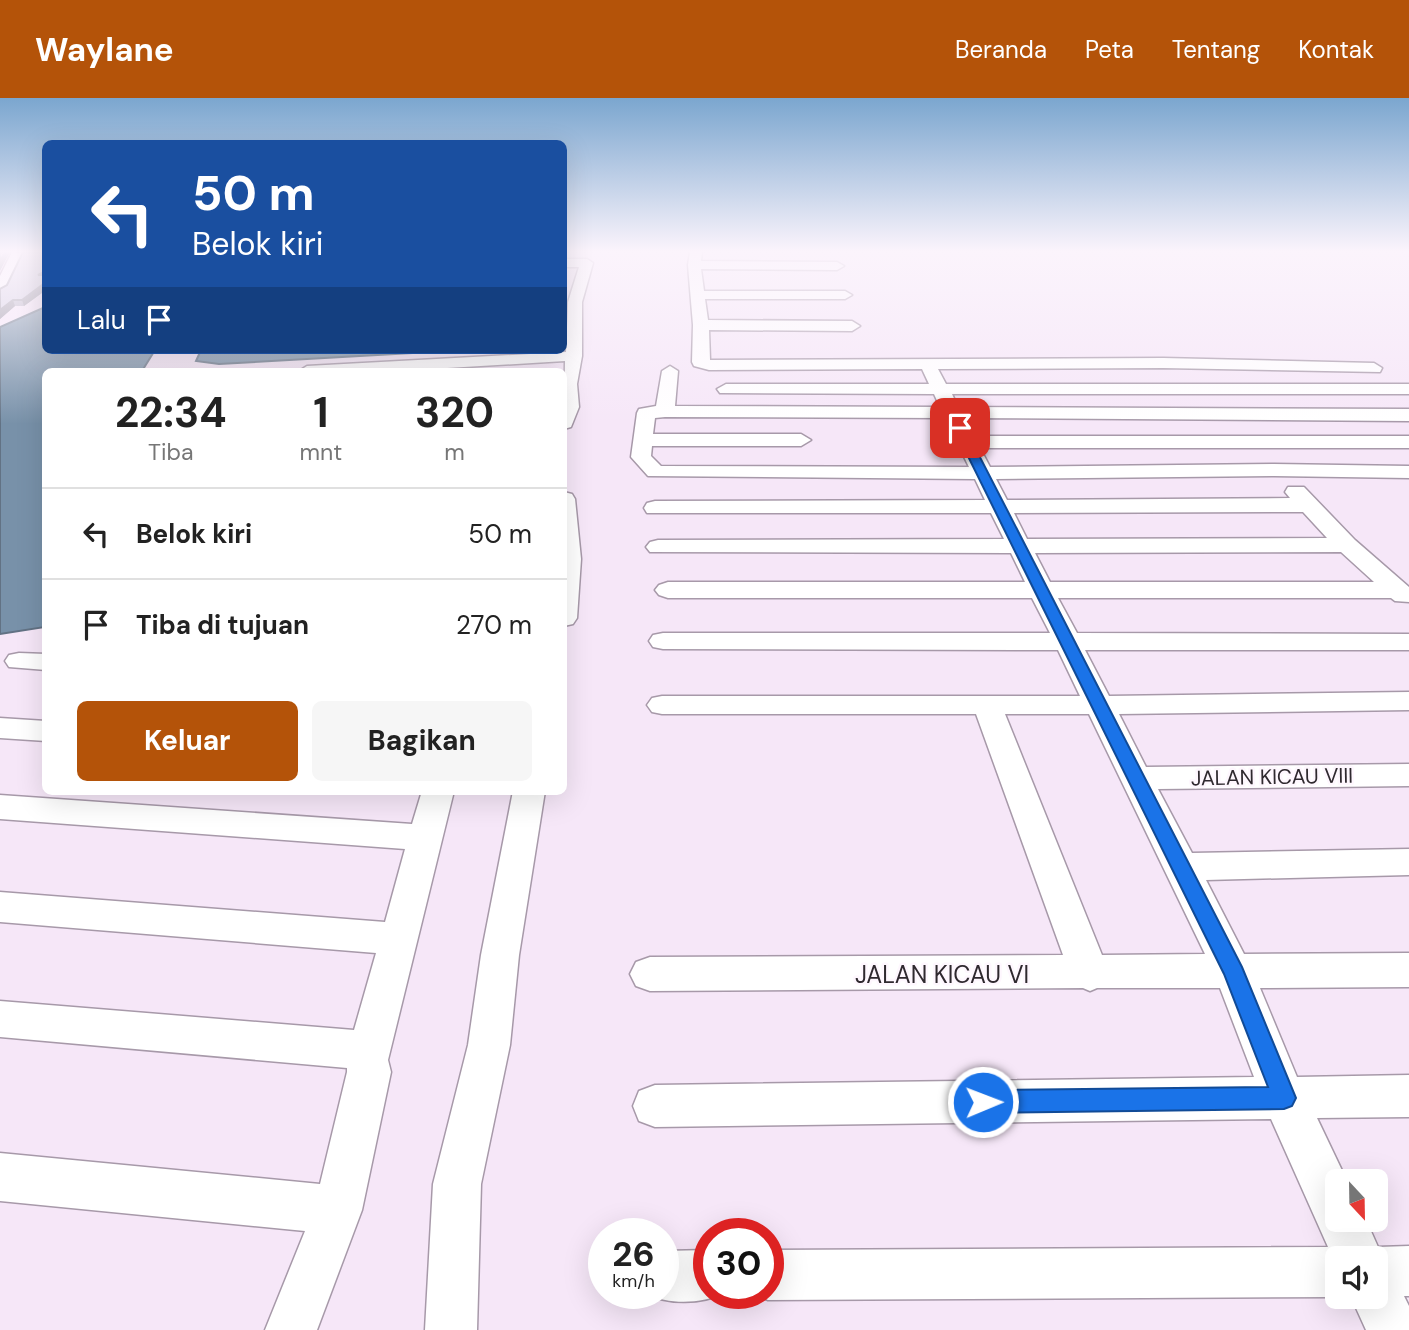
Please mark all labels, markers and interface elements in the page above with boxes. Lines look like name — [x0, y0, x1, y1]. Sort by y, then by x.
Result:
text: Waylane — [35, 28, 174, 71]
text: Beranda — [955, 34, 1047, 65]
text: Peta — [1085, 34, 1134, 65]
text: Tentang — [1172, 34, 1260, 65]
text: Kontak — [1298, 34, 1374, 65]
text: 50 m — [192, 161, 315, 225]
icon: left — [77, 168, 168, 259]
text: Belok kiri — [192, 223, 324, 265]
icon: arrive — [140, 301, 178, 339]
text: Lalu — [77, 303, 126, 337]
text: 22:34 — [115, 385, 227, 440]
text: 1 — [313, 385, 329, 440]
text: 320 — [415, 385, 494, 440]
pin — [930, 398, 990, 458]
icon: arrive — [941, 409, 979, 447]
text: Tiba — [148, 437, 193, 467]
text: mnt — [300, 437, 342, 467]
text: m — [444, 437, 465, 467]
icon: left — [77, 515, 115, 553]
text: Belok kiri — [136, 517, 252, 551]
text: 50 m — [468, 517, 532, 551]
icon: arrive — [77, 606, 115, 644]
text: Tiba di tujuan — [136, 608, 309, 642]
text: 270 m — [456, 608, 532, 642]
button: Keluar — [77, 701, 298, 781]
button: Bagikan — [312, 701, 532, 781]
street label: JALAN KICAU VIII — [1191, 762, 1353, 792]
street label: JALAN KICAU VI — [855, 959, 1029, 990]
position arrow — [946, 1065, 1020, 1139]
north arrow — [1325, 1169, 1388, 1232]
map controls — [1325, 1169, 1388, 1309]
speed limit sign: 30 — [693, 1218, 784, 1309]
text: 26 — [612, 1231, 655, 1277]
button: sound — [1325, 1246, 1388, 1309]
text: km/h — [612, 1269, 655, 1293]

